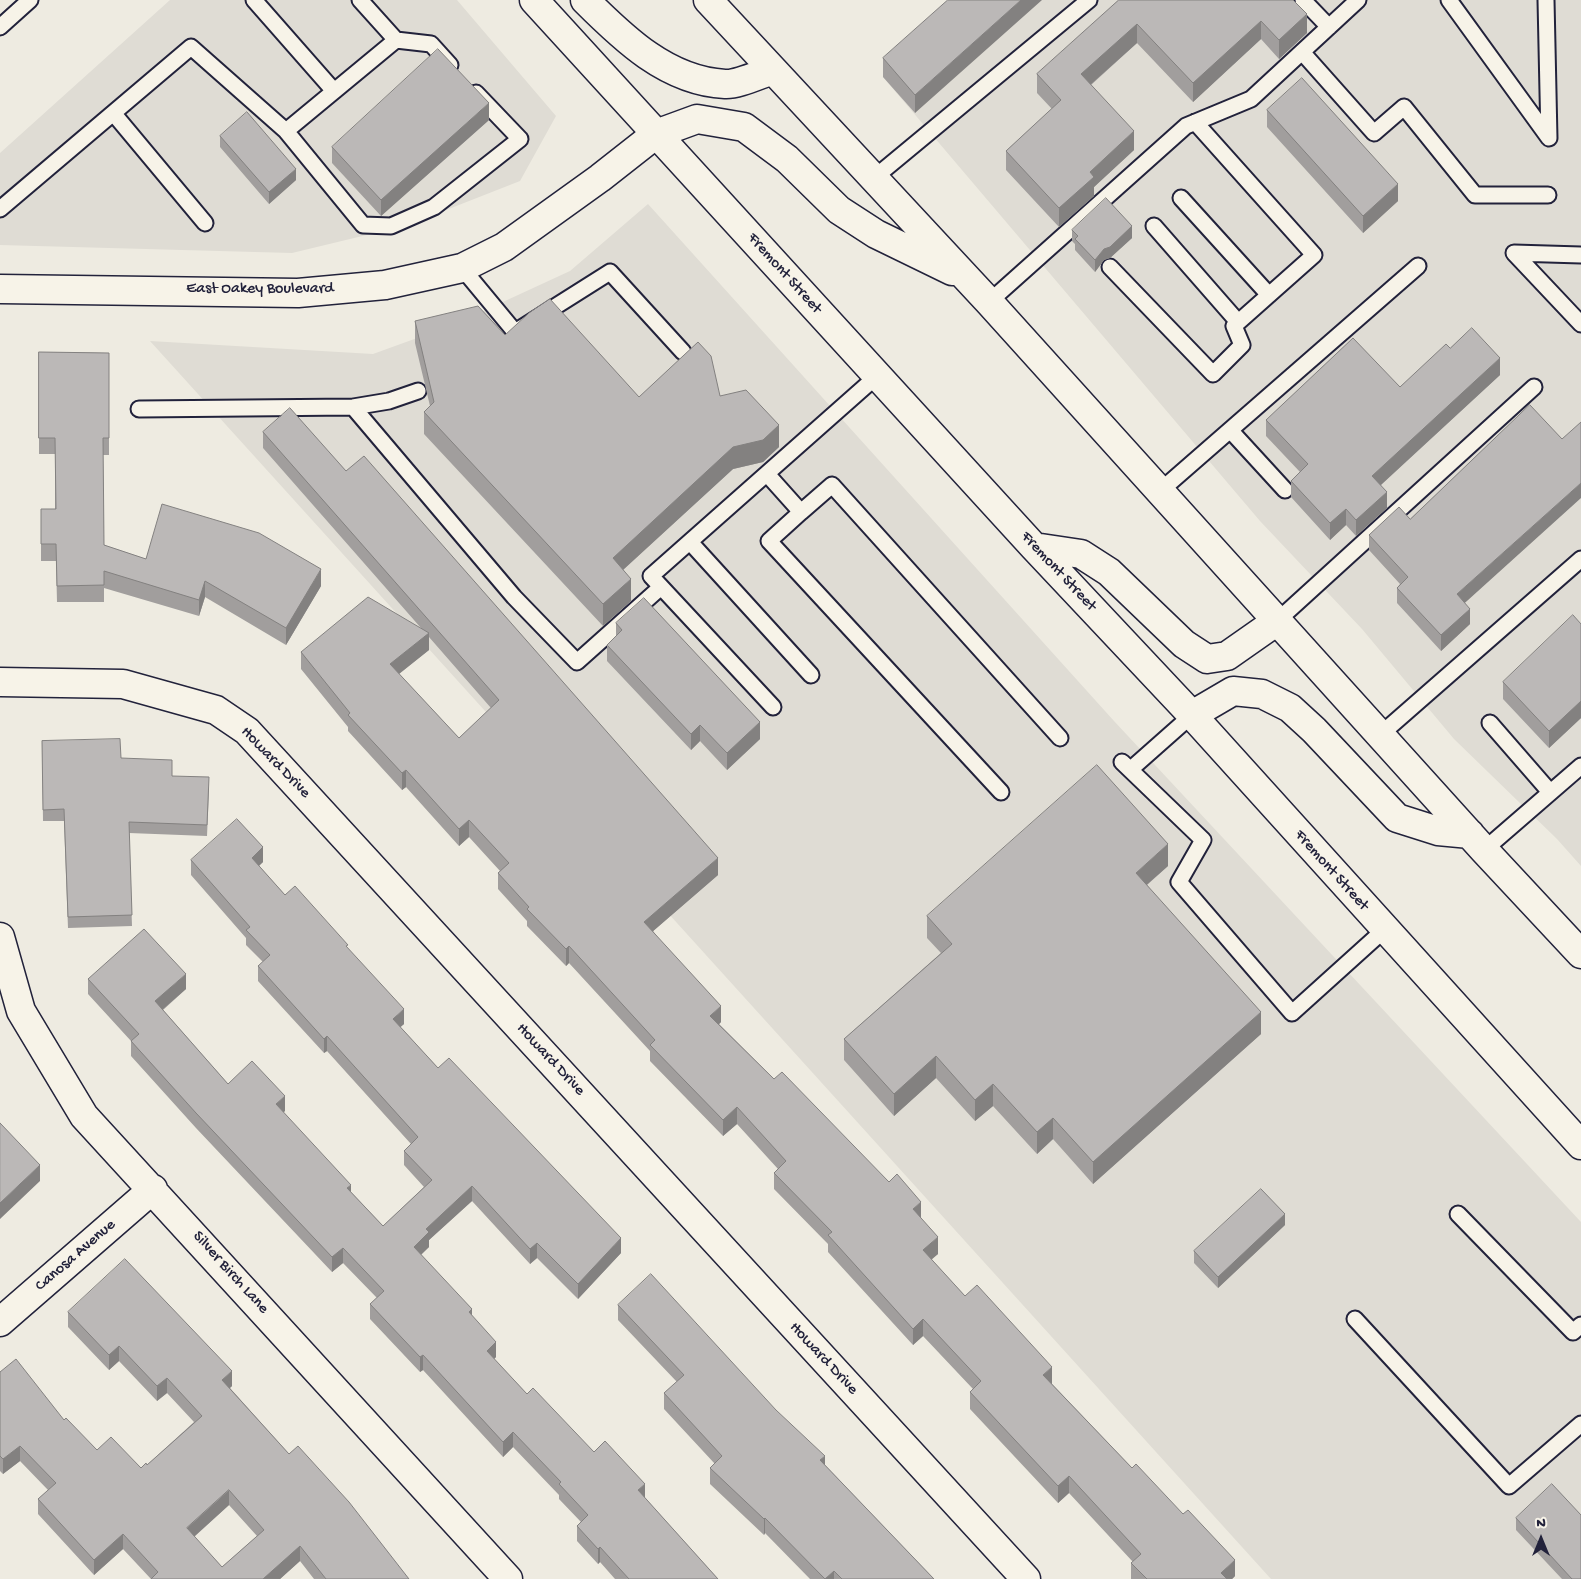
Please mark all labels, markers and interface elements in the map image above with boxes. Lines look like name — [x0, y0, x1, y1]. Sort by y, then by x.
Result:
street label: Fremont Street — [743, 230, 825, 318]
street label: East Oakey Boulevard — [186, 280, 334, 300]
street label: Fremont Street — [1016, 528, 1100, 616]
street label: Howard Drive — [236, 723, 314, 803]
street label: Fremont Street — [1290, 827, 1372, 915]
street label: Howard Drive — [511, 1020, 589, 1100]
street label: Canosa Avenue — [32, 1216, 120, 1296]
street label: Silver Birch Lane — [188, 1228, 272, 1318]
street label: Howard Drive — [784, 1319, 862, 1399]
north arrow — [1516, 1514, 1566, 1564]
text: N — [1536, 1515, 1546, 1532]

